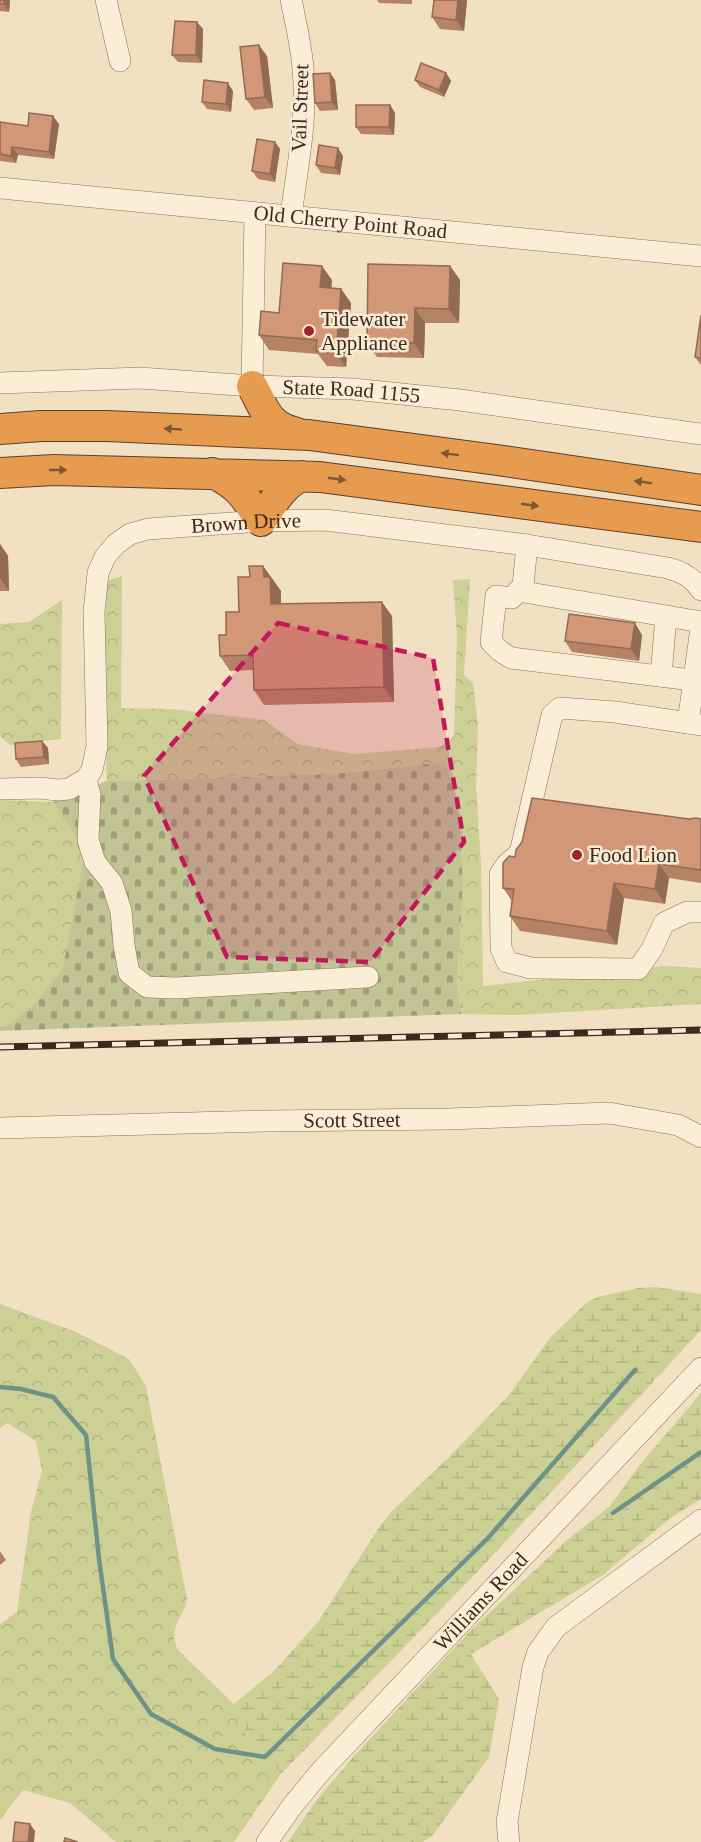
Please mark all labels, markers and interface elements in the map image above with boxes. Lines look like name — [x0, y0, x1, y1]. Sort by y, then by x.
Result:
street label: Vail Street — [286, 63, 314, 152]
street label: Old Cherry Point Road — [252, 201, 449, 243]
place label: Tidewater Appliance — [321, 307, 407, 355]
marker: Tidewater Appliance — [302, 324, 316, 338]
street label: State Road 1155 — [282, 375, 422, 408]
one-way arrow — [163, 425, 182, 434]
one-way arrow — [441, 450, 460, 459]
one-way arrow — [49, 465, 68, 475]
one-way arrow — [328, 475, 347, 484]
one-way arrow — [634, 477, 653, 486]
one-way arrow — [521, 500, 540, 509]
street label: Brown Drive — [190, 508, 301, 538]
place label: Food Lion — [589, 843, 678, 867]
marker: Food Lion — [570, 848, 584, 862]
street label: Scott Street — [303, 1108, 401, 1133]
street label: Williams Road — [429, 1547, 533, 1656]

